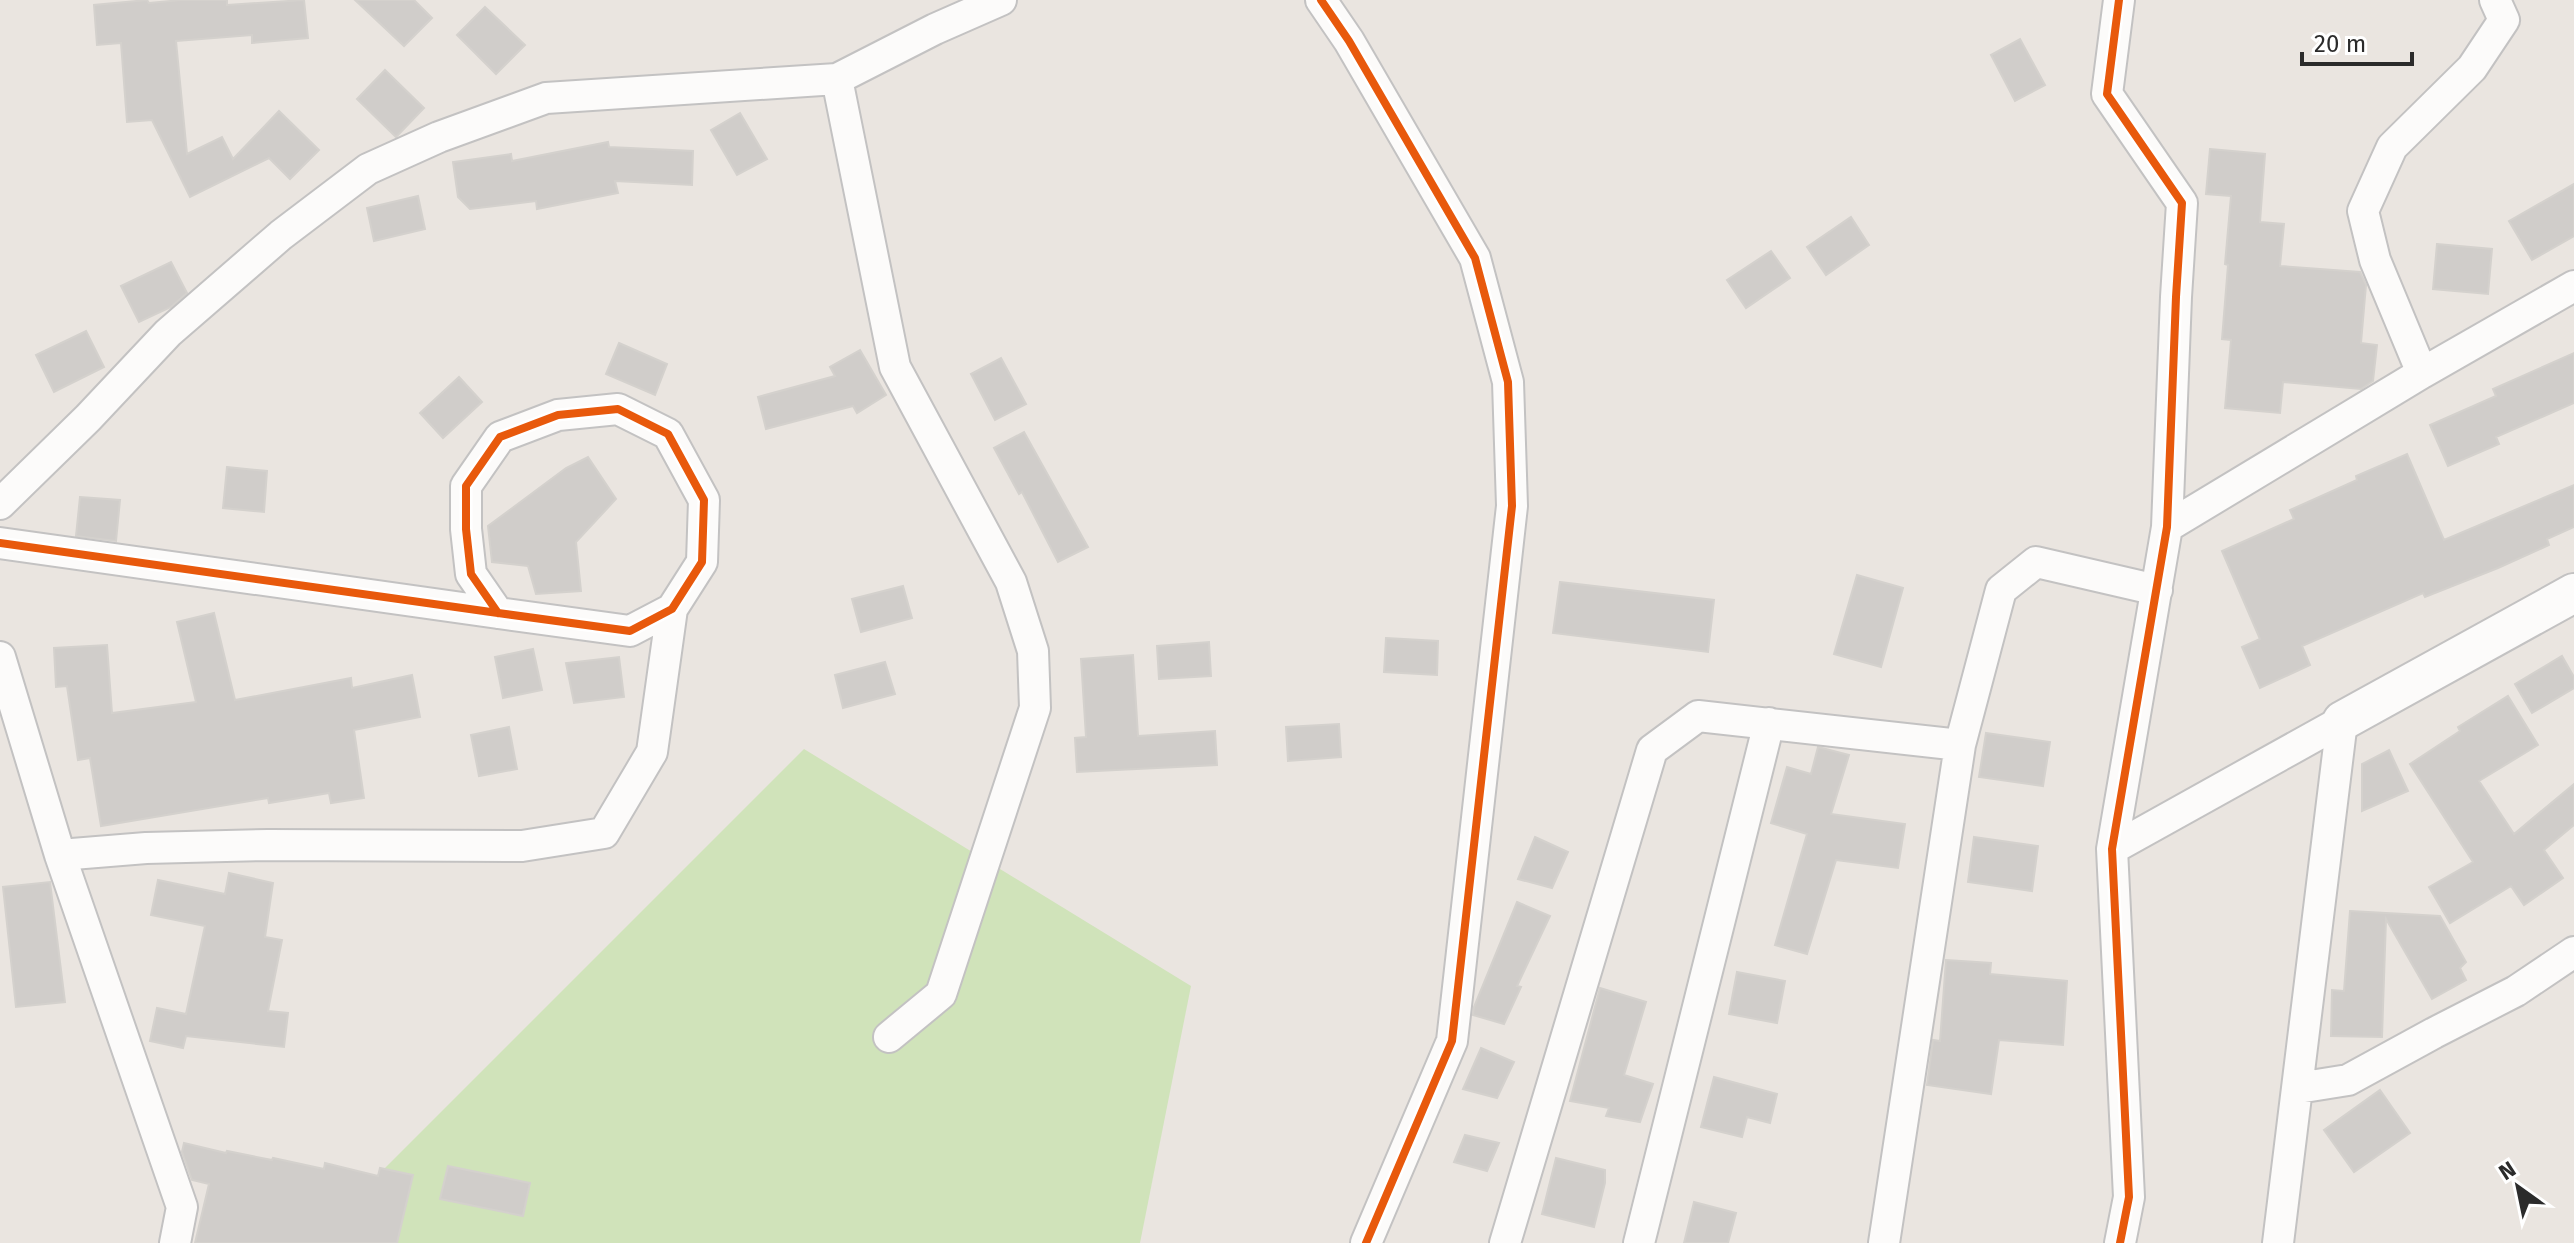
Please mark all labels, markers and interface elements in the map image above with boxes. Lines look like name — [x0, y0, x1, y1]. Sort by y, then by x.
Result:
scale bar — [2302, 16, 2412, 66]
text: 20 m — [2314, 30, 2366, 58]
north arrow — [2478, 1147, 2558, 1227]
text: N — [2494, 1155, 2521, 1186]

